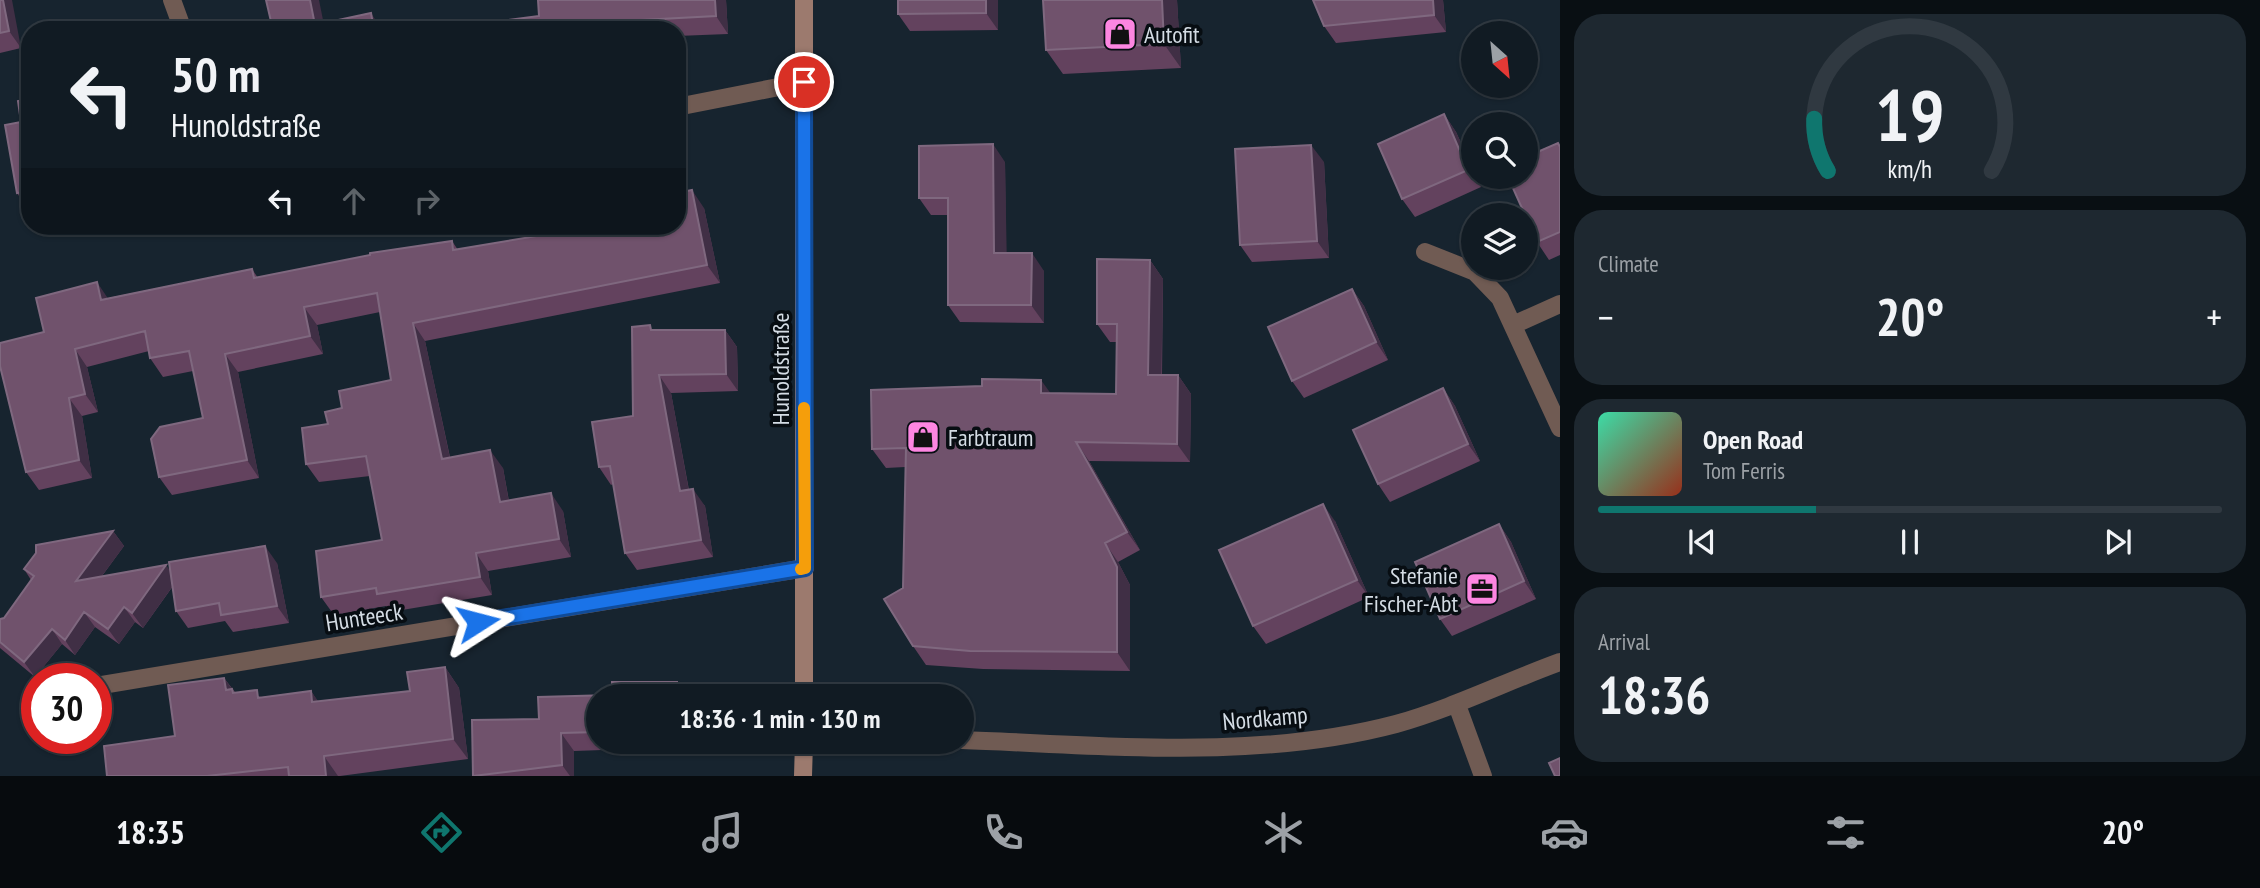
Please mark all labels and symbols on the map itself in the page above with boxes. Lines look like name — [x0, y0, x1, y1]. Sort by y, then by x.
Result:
shop icon: Autofit — [1101, 15, 1139, 53]
place label: Autofit — [1144, 19, 1200, 50]
north arrow — [1461, 21, 1538, 98]
pin — [774, 52, 834, 112]
street label: Hunoldstraße — [765, 313, 796, 425]
shop icon: Farbtraum — [904, 418, 942, 456]
place label: Farbtraum — [948, 422, 1033, 453]
place label: Stefanie Fischer-Abt — [1364, 560, 1458, 619]
office icon: Stefanie Fischer-Abt — [1463, 570, 1501, 608]
position arrow — [441, 585, 515, 659]
street label: Hunteeck — [323, 596, 405, 638]
speed limit sign: 30 — [21, 663, 112, 754]
street label: Nordkamp — [1221, 699, 1309, 737]

